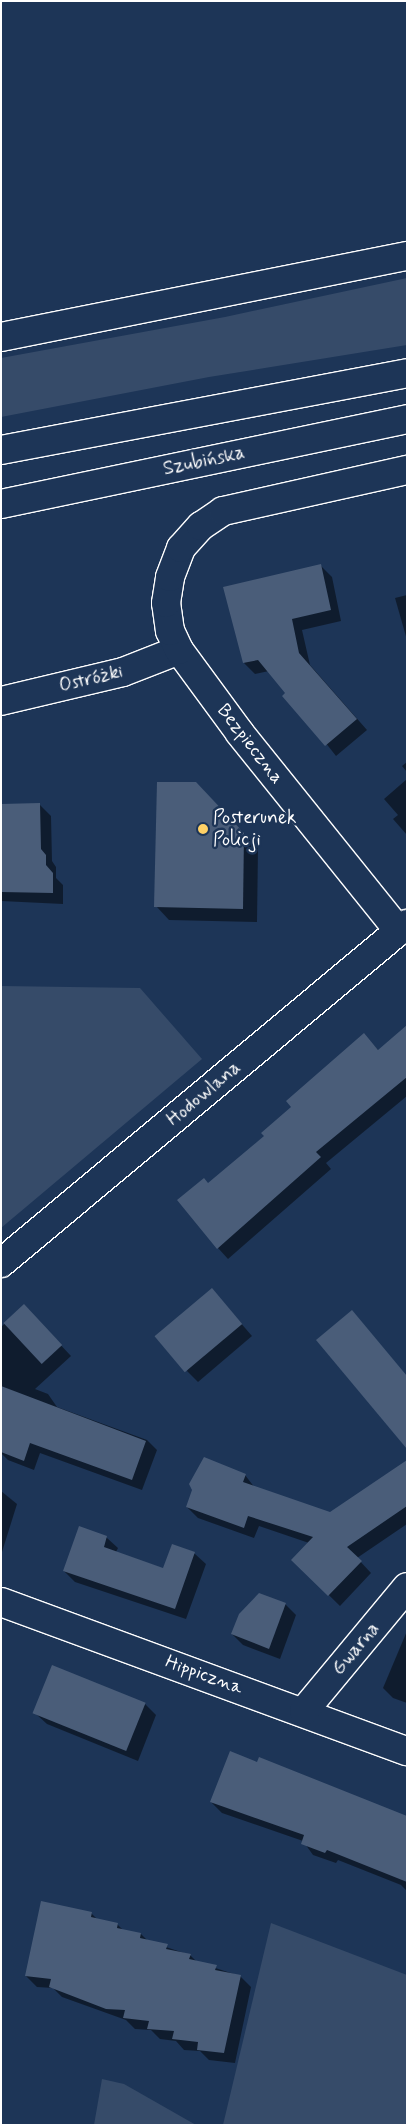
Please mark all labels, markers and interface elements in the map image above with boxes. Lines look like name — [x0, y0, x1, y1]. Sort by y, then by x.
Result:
street label: Szubińska — [161, 441, 247, 481]
street label: Ostróżki — [57, 660, 125, 698]
street label: Bezpieczna — [212, 699, 288, 789]
place label: Posterunek Policji — [213, 807, 296, 851]
marker: Posterunek Policji — [197, 823, 209, 835]
street label: Hodowlana — [162, 1057, 246, 1131]
street label: Gwarna — [327, 1618, 385, 1680]
street label: Hippiczna — [162, 1650, 246, 1700]

